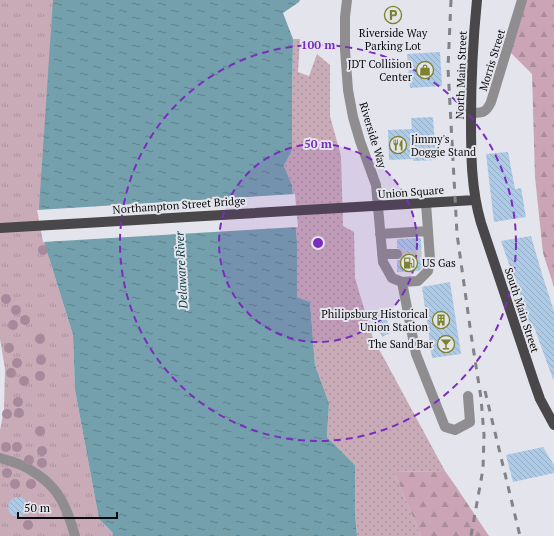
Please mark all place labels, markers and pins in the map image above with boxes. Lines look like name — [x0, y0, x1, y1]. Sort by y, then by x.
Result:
parking icon: Riverside Way Parking Lot — [383, 5, 403, 25]
place label: Riverside Way Parking Lot — [359, 26, 428, 53]
place label: JDT Collision Center — [348, 57, 413, 84]
shop icon: JDT Collision Center — [415, 60, 435, 80]
place label: Jimmy's Doggie Stand — [411, 132, 476, 159]
restaurant icon: Jimmy's Doggie Stand — [388, 135, 408, 155]
centre of rings — [311, 236, 325, 250]
fuel station icon: US Gas — [399, 253, 419, 273]
place label: US Gas — [422, 256, 456, 270]
place label: Philipsburg Historical Union Station — [321, 307, 428, 334]
building icon: Philipsburg Historical Union Station — [431, 310, 451, 330]
bar icon: The Sand Bar — [436, 334, 456, 354]
place label: The Sand Bar — [368, 337, 434, 351]

